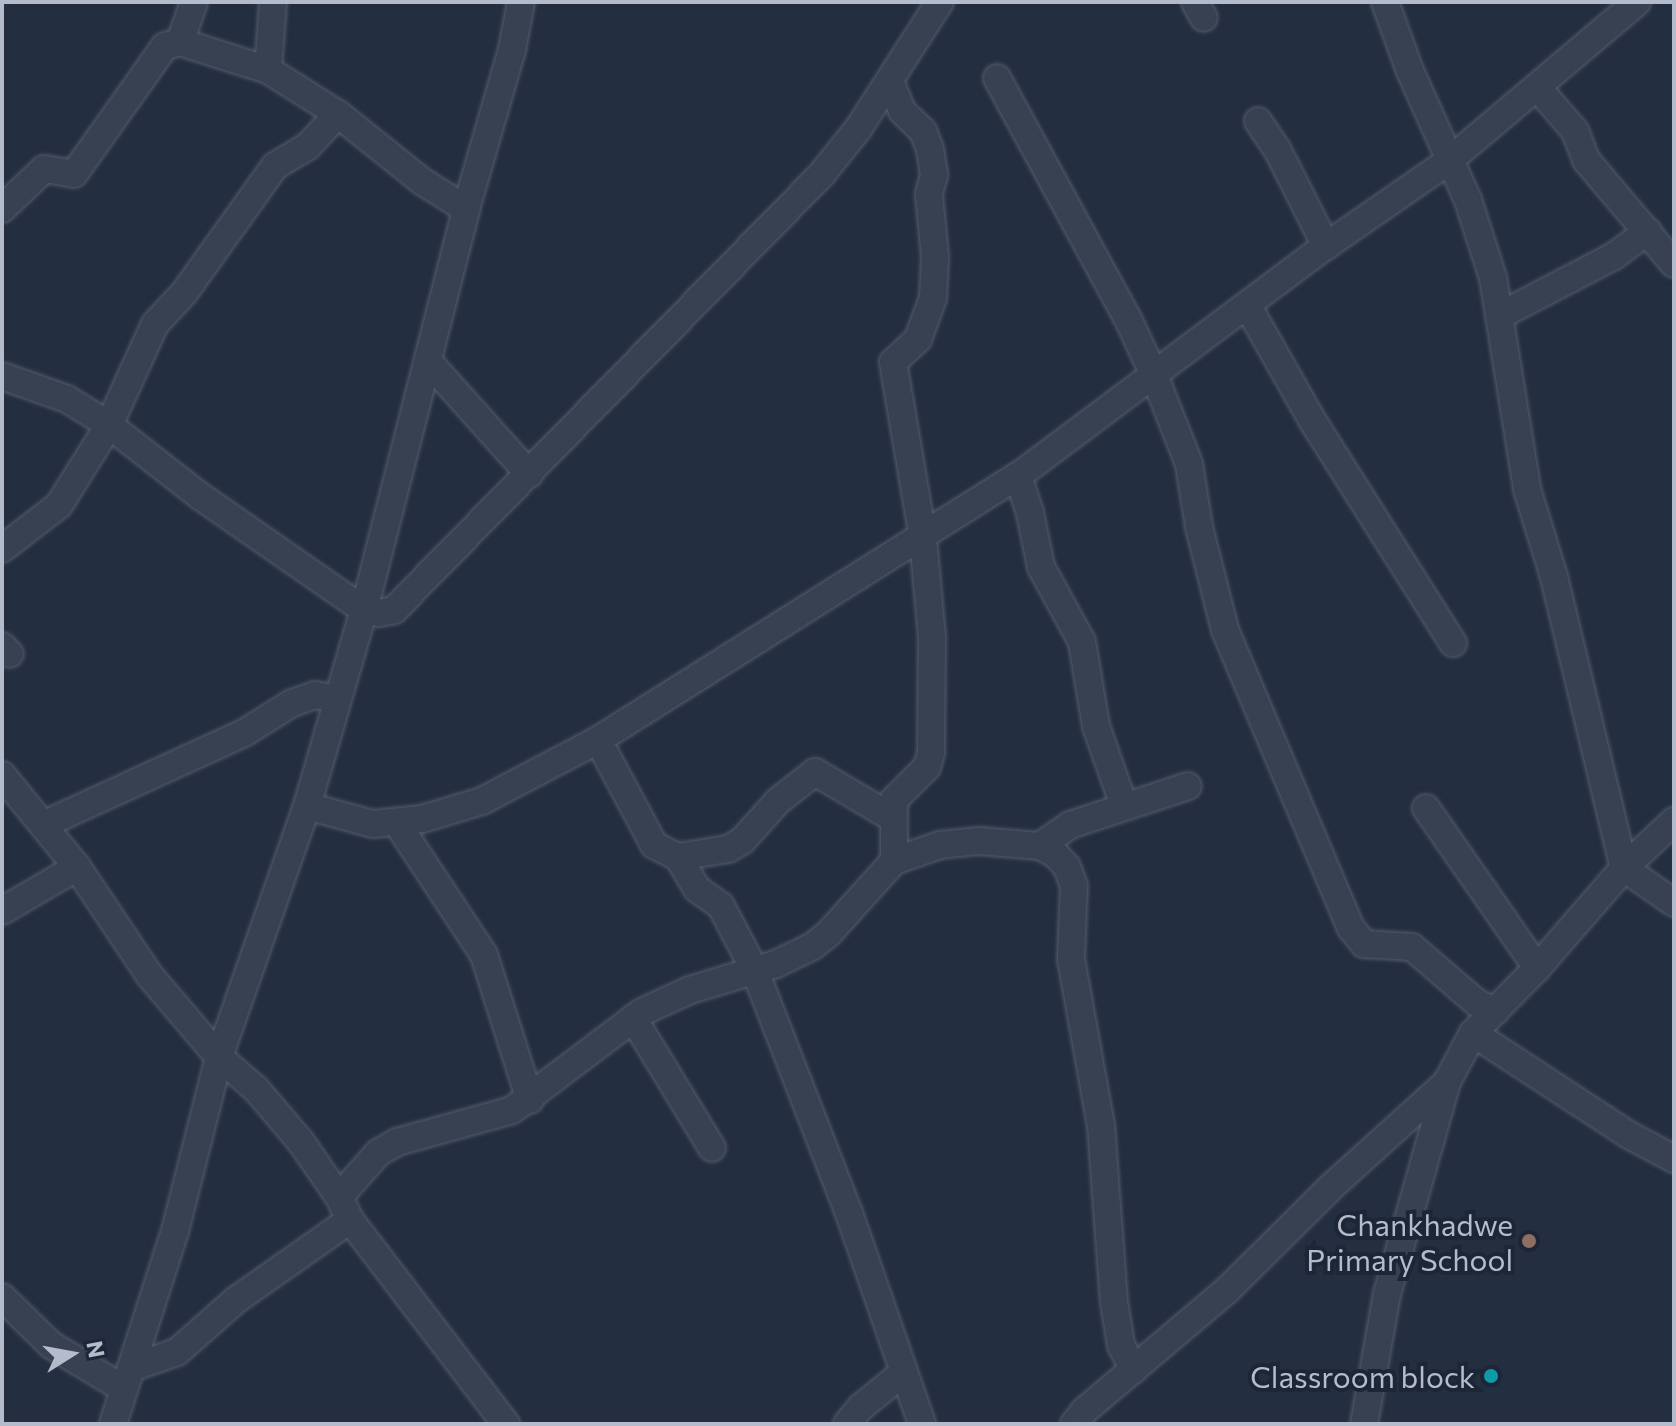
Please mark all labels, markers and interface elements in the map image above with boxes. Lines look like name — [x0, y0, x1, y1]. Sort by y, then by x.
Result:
place label: Chankhadwe Primary School — [1306, 1206, 1513, 1276]
marker: Chankhadwe Primary School — [1520, 1232, 1538, 1250]
north arrow — [32, 1314, 112, 1394]
text: N — [81, 1339, 111, 1360]
place label: Classroom block — [1250, 1358, 1475, 1394]
marker: Classroom block — [1482, 1367, 1500, 1385]

